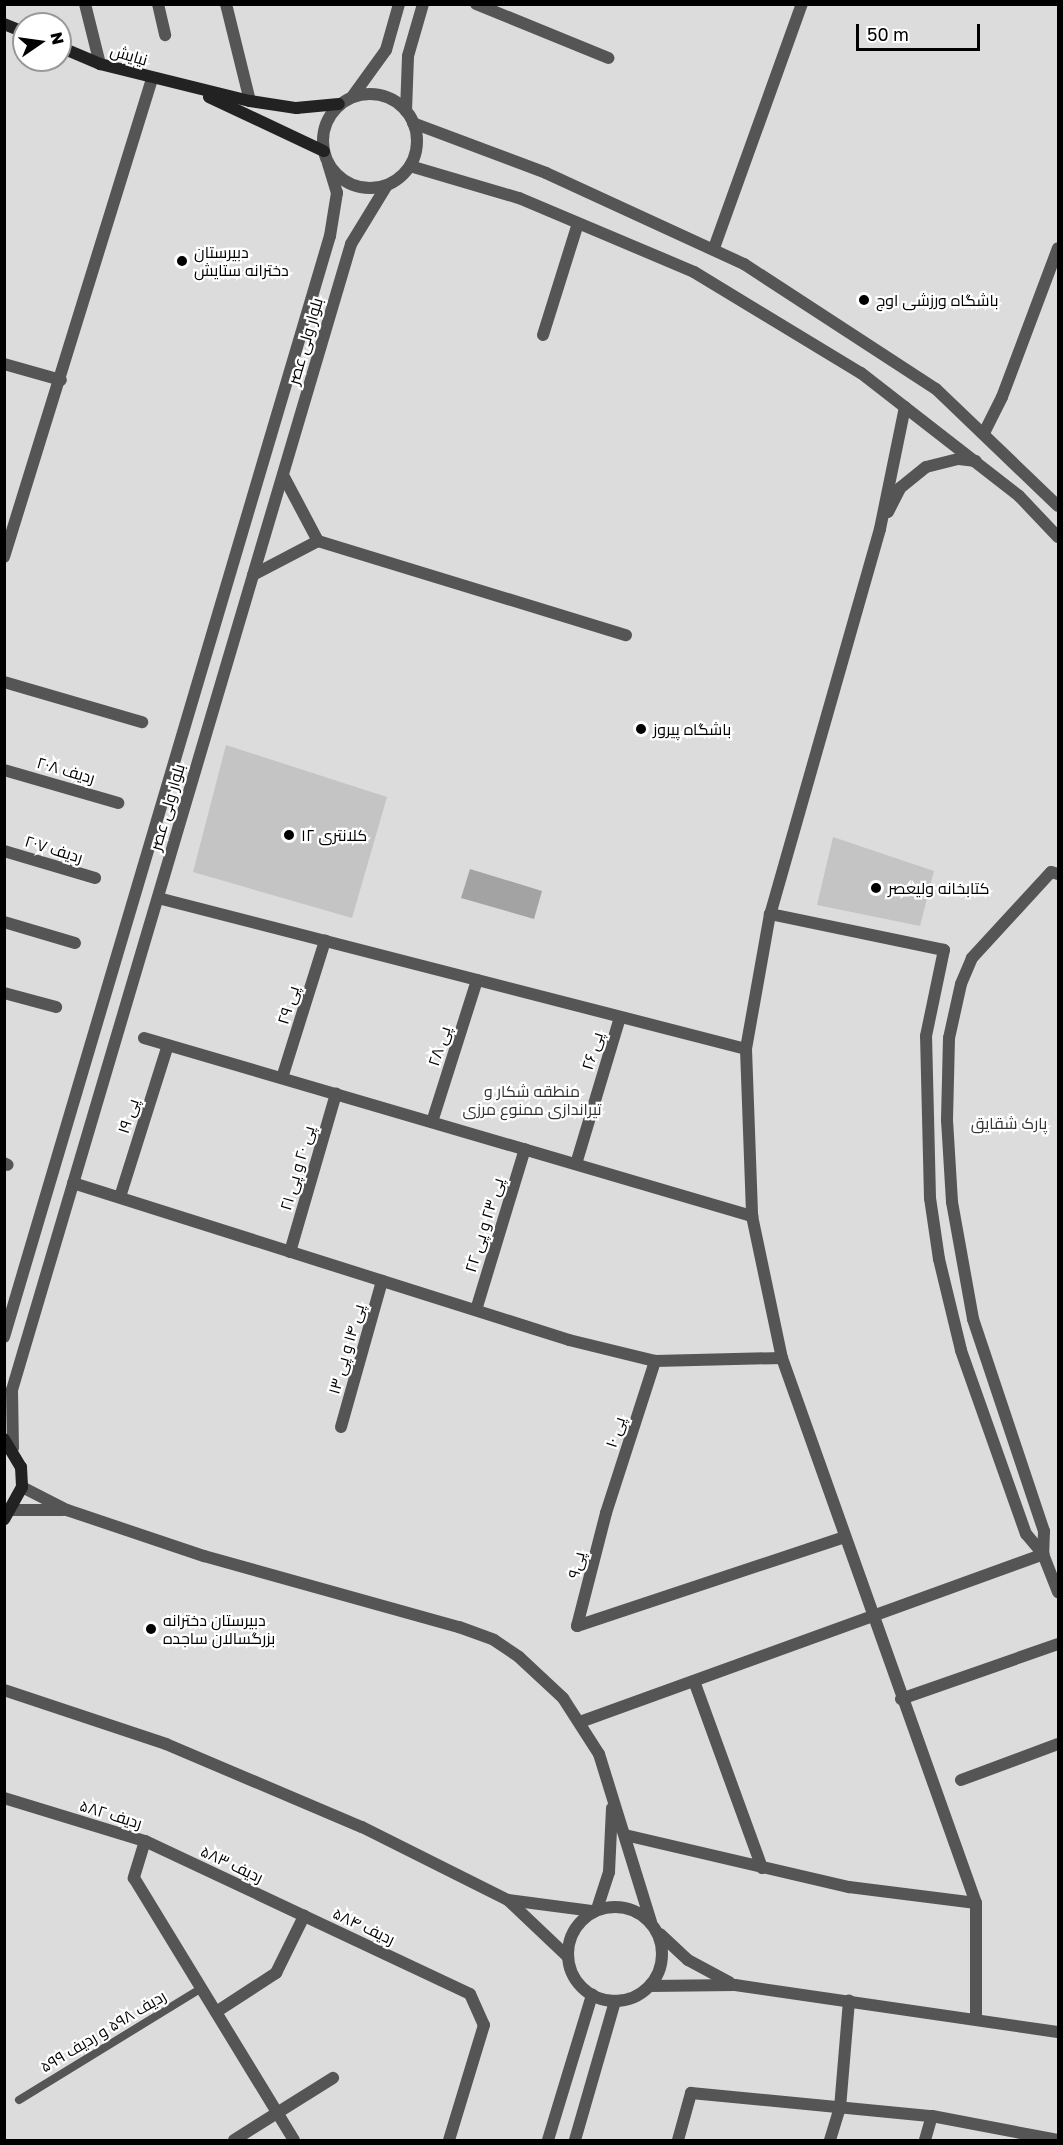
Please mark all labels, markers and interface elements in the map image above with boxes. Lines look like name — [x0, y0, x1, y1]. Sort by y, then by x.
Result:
north arrow — [12, 12, 72, 72]
scale bar — [859, 12, 984, 50]
text: 50 m — [867, 23, 909, 45]
text: N — [46, 30, 69, 47]
street label: نیایش — [108, 41, 150, 69]
place label: دبیرستان دخترانه ستایش — [194, 242, 289, 280]
marker: دبیرستان دخترانه ستایش — [175, 254, 189, 268]
place label: باشگاه ورزشی اوج — [876, 290, 998, 310]
marker: باشگاه ورزشی اوج — [857, 293, 871, 307]
street label: بلوار ولی عصر — [283, 295, 327, 387]
place label: باشگاه پیروز — [653, 719, 731, 739]
marker: باشگاه پیروز — [634, 722, 648, 736]
street label: ردیف ۲۰۸ — [35, 753, 97, 787]
street label: بلوار ولی عصر — [145, 761, 189, 853]
place label: کلانتری ۱۲ — [301, 825, 367, 845]
marker: کلانتری ۱۲ — [282, 828, 296, 842]
street label: ردیف ۲۰۷ — [23, 831, 85, 867]
place label: کتابخانه ولیعصر — [888, 878, 989, 898]
marker: کتابخانه ولیعصر — [869, 881, 883, 895]
street label: پی ۲۹ — [273, 983, 303, 1027]
street label: پی ۲۸ — [424, 1024, 454, 1068]
street label: پی ۲۶ — [577, 1030, 607, 1072]
park label: منطقه شکار و تیراندازی ممنوع مرزی — [462, 1081, 602, 1119]
street label: پی ۱۹ — [113, 1096, 143, 1136]
park label: پارک شقایق — [971, 1113, 1047, 1133]
street label: پی ۲۰ و پی ۲۱ — [276, 1123, 318, 1213]
street label: پی ۲۳ و پی ۲۲ — [461, 1175, 507, 1275]
street label: پی ۱۴ و پی ۱۳ — [324, 1302, 368, 1396]
street label: پی ۱۰ — [601, 1414, 629, 1450]
street label: پی۹ — [563, 1550, 589, 1580]
place label: دبیرستان دخترانه بزرگسالان ساجده — [163, 1610, 275, 1648]
marker: دبیرستان دخترانه بزرگسالان ساجده — [144, 1622, 158, 1636]
street label: ردیف ۵۸۲ — [77, 1795, 145, 1833]
street label: ردیف ۵۸۳ — [198, 1841, 266, 1887]
street label: ردیف ۵۸۴ — [330, 1903, 398, 1949]
street label: ردیف ۵۹۸ و ردیف ۵۹۹ — [37, 1986, 169, 2076]

